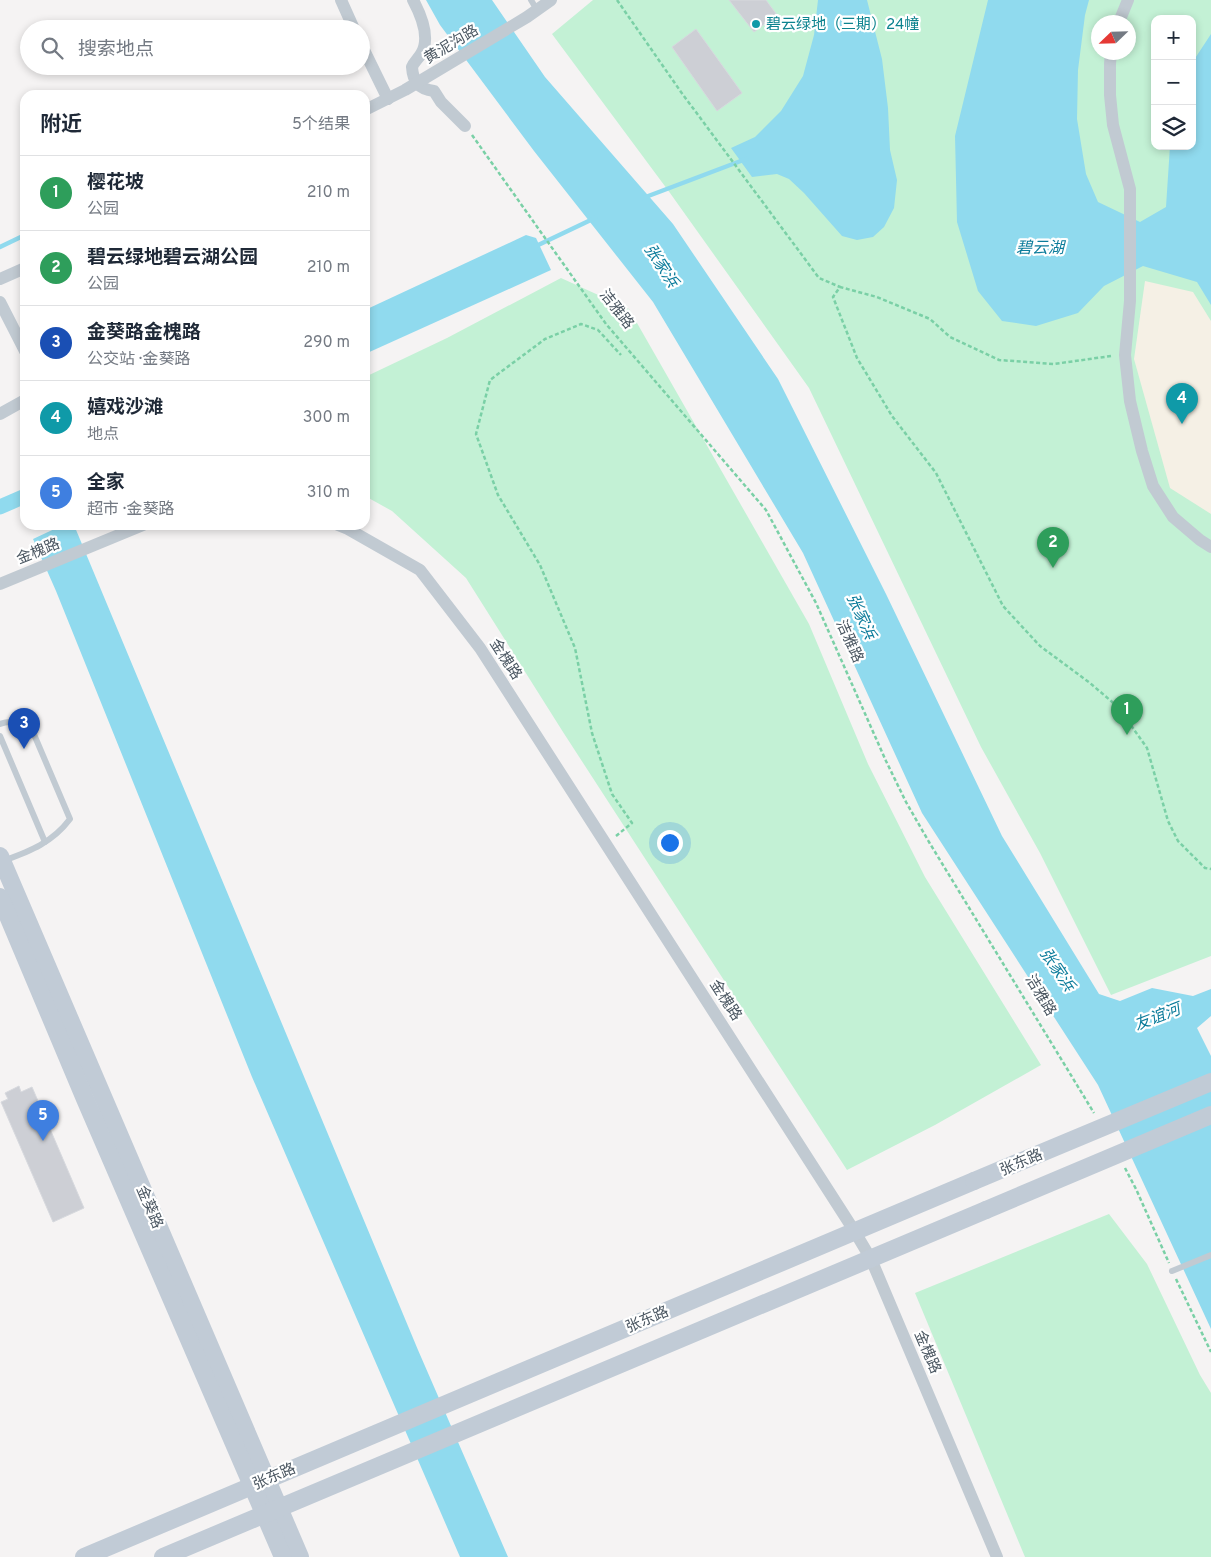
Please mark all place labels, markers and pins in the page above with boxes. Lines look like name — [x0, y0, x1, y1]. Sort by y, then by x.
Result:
place label: 碧云绿地（三期）24幢 — [766, 15, 919, 35]
marker: 碧云绿地（三期）24幢 — [750, 18, 762, 30]
pin: 4 — [1166, 383, 1198, 424]
pin: 2 — [1037, 527, 1069, 568]
pin: 1 — [1111, 694, 1143, 735]
pin: 3 — [8, 708, 40, 749]
pin: 5 — [27, 1100, 59, 1141]

